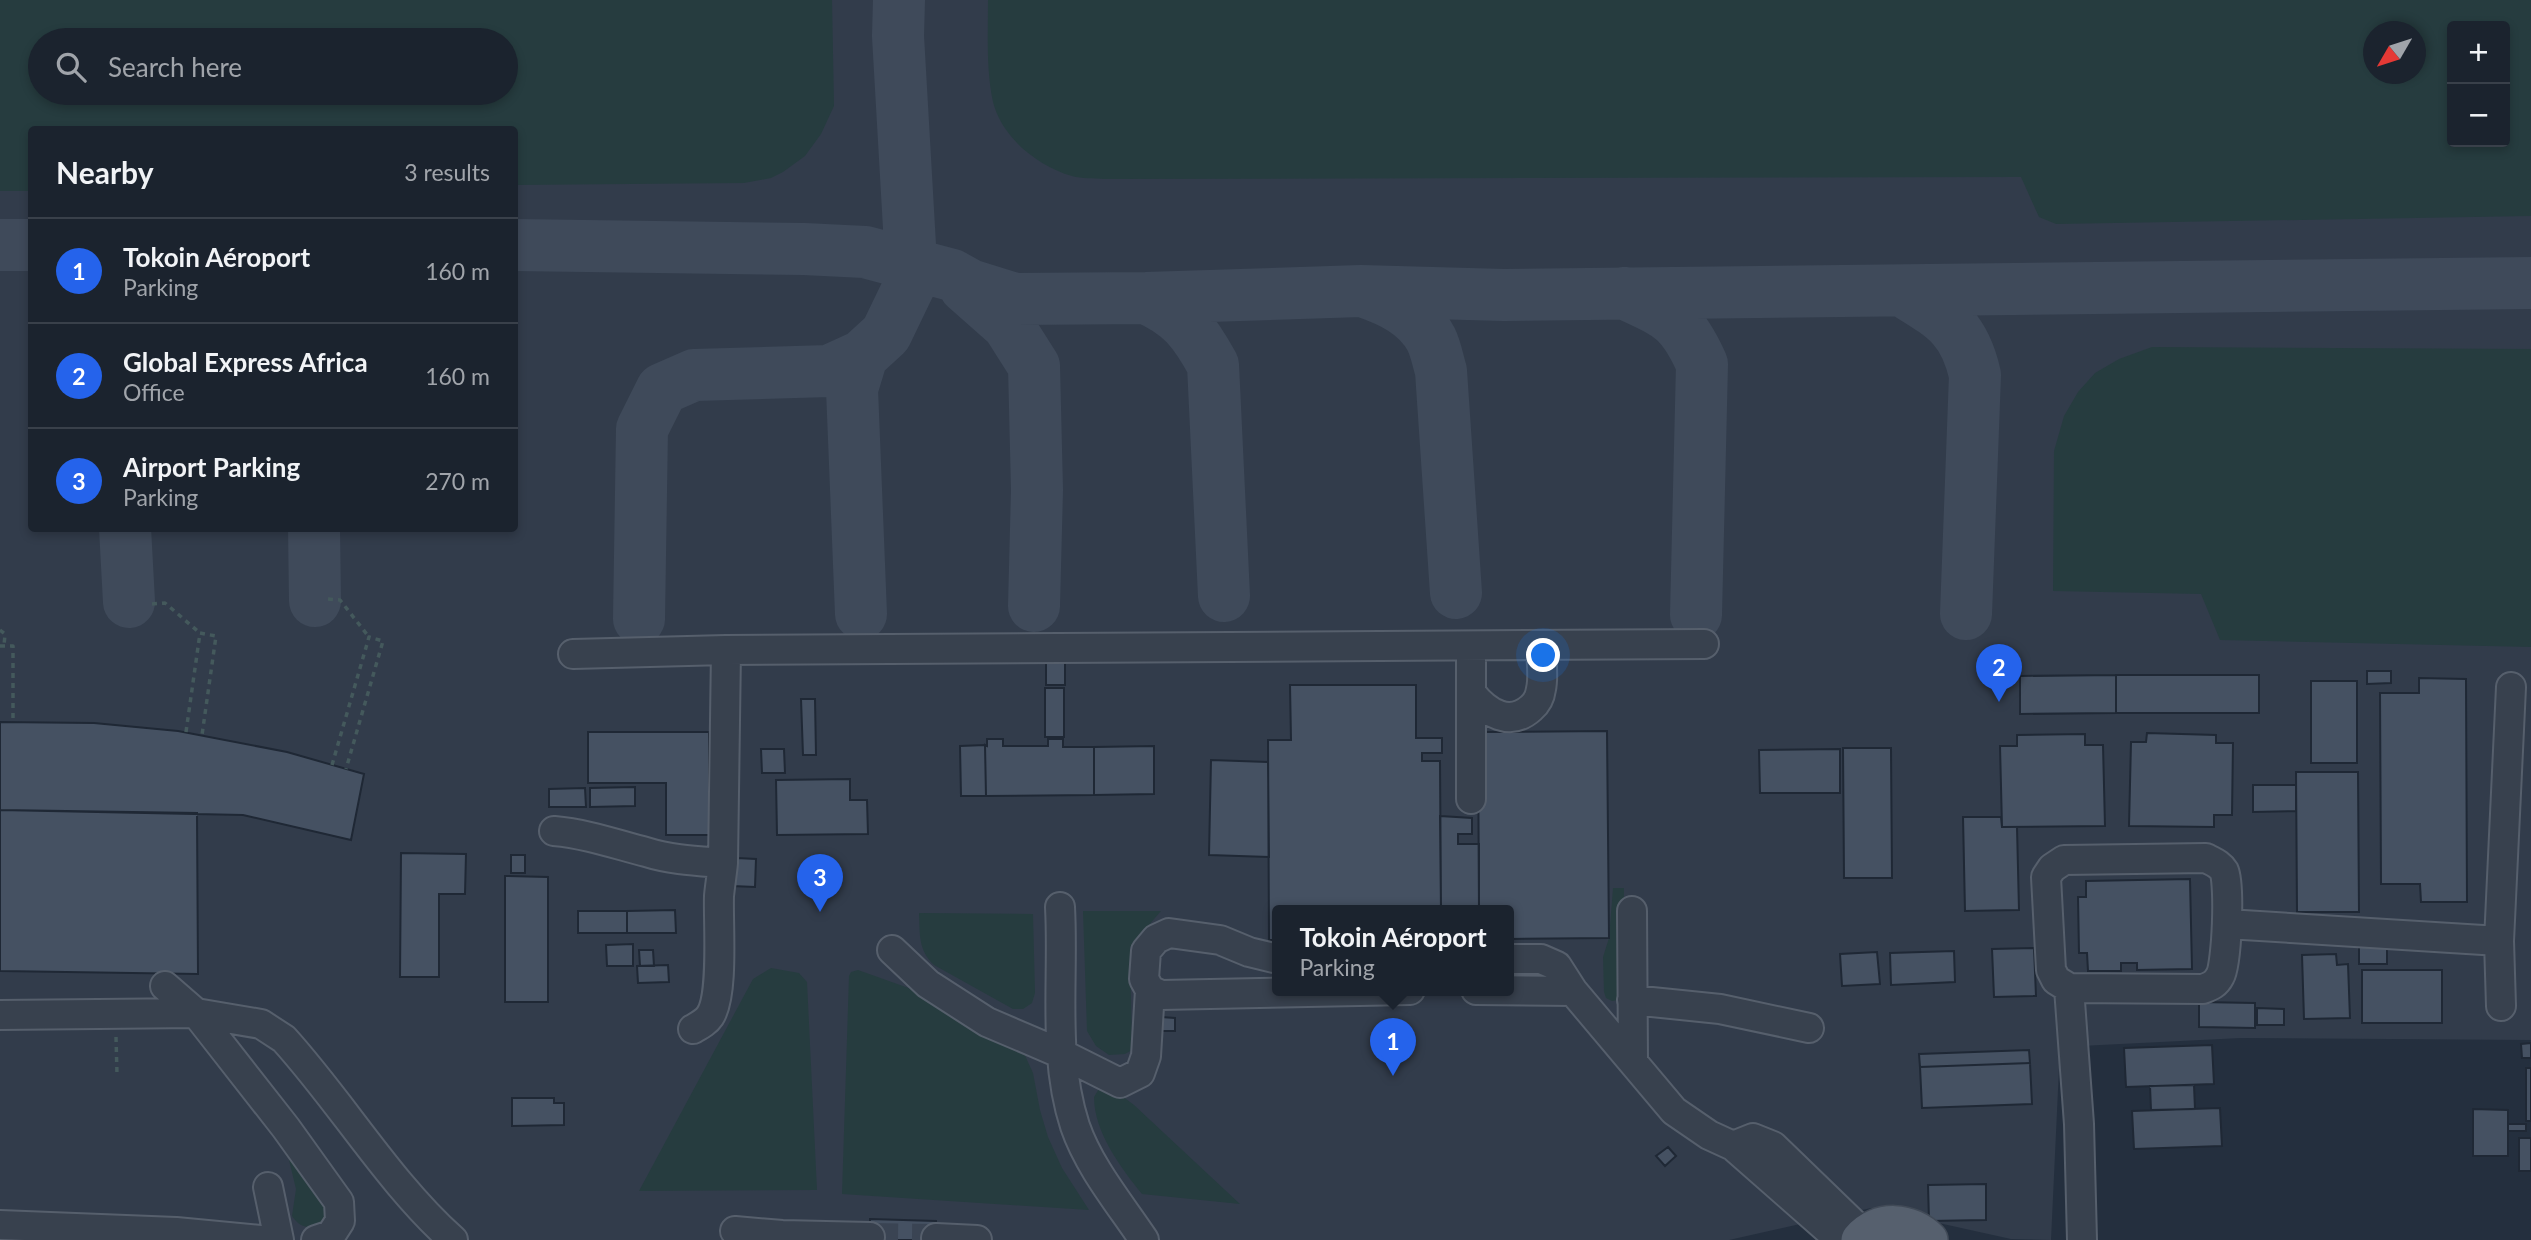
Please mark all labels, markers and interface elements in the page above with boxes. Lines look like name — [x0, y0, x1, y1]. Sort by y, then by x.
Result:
north arrow — [2363, 21, 2426, 84]
map controls — [2447, 21, 2510, 147]
button: + — [2447, 21, 2510, 84]
search box — [28, 28, 518, 105]
icon: search — [52, 48, 90, 86]
text: Search here — [108, 51, 242, 83]
button: − — [2447, 84, 2510, 147]
text: Nearby — [56, 154, 154, 190]
text: 3 results — [404, 158, 490, 186]
text: Tokoin Aéroport — [123, 241, 310, 273]
text: 1 — [72, 257, 86, 285]
text: 160 m — [425, 257, 490, 285]
text: Parking — [123, 273, 198, 301]
text: Global Express Africa — [123, 346, 368, 378]
text: 2 — [72, 362, 86, 390]
text: 160 m — [425, 362, 490, 390]
text: Office — [123, 378, 185, 406]
text: Airport Parking — [123, 451, 300, 483]
text: 3 — [72, 467, 86, 495]
text: 270 m — [425, 467, 490, 495]
text: Parking — [123, 483, 198, 511]
your location — [1526, 638, 1560, 672]
pin: 2 — [1976, 644, 2022, 702]
pin: 3 — [797, 854, 843, 912]
popup — [1272, 905, 1514, 996]
text: Tokoin Aéroport — [1299, 921, 1487, 953]
text: Parking — [1299, 953, 1375, 981]
pin: 1 — [1370, 1018, 1416, 1076]

